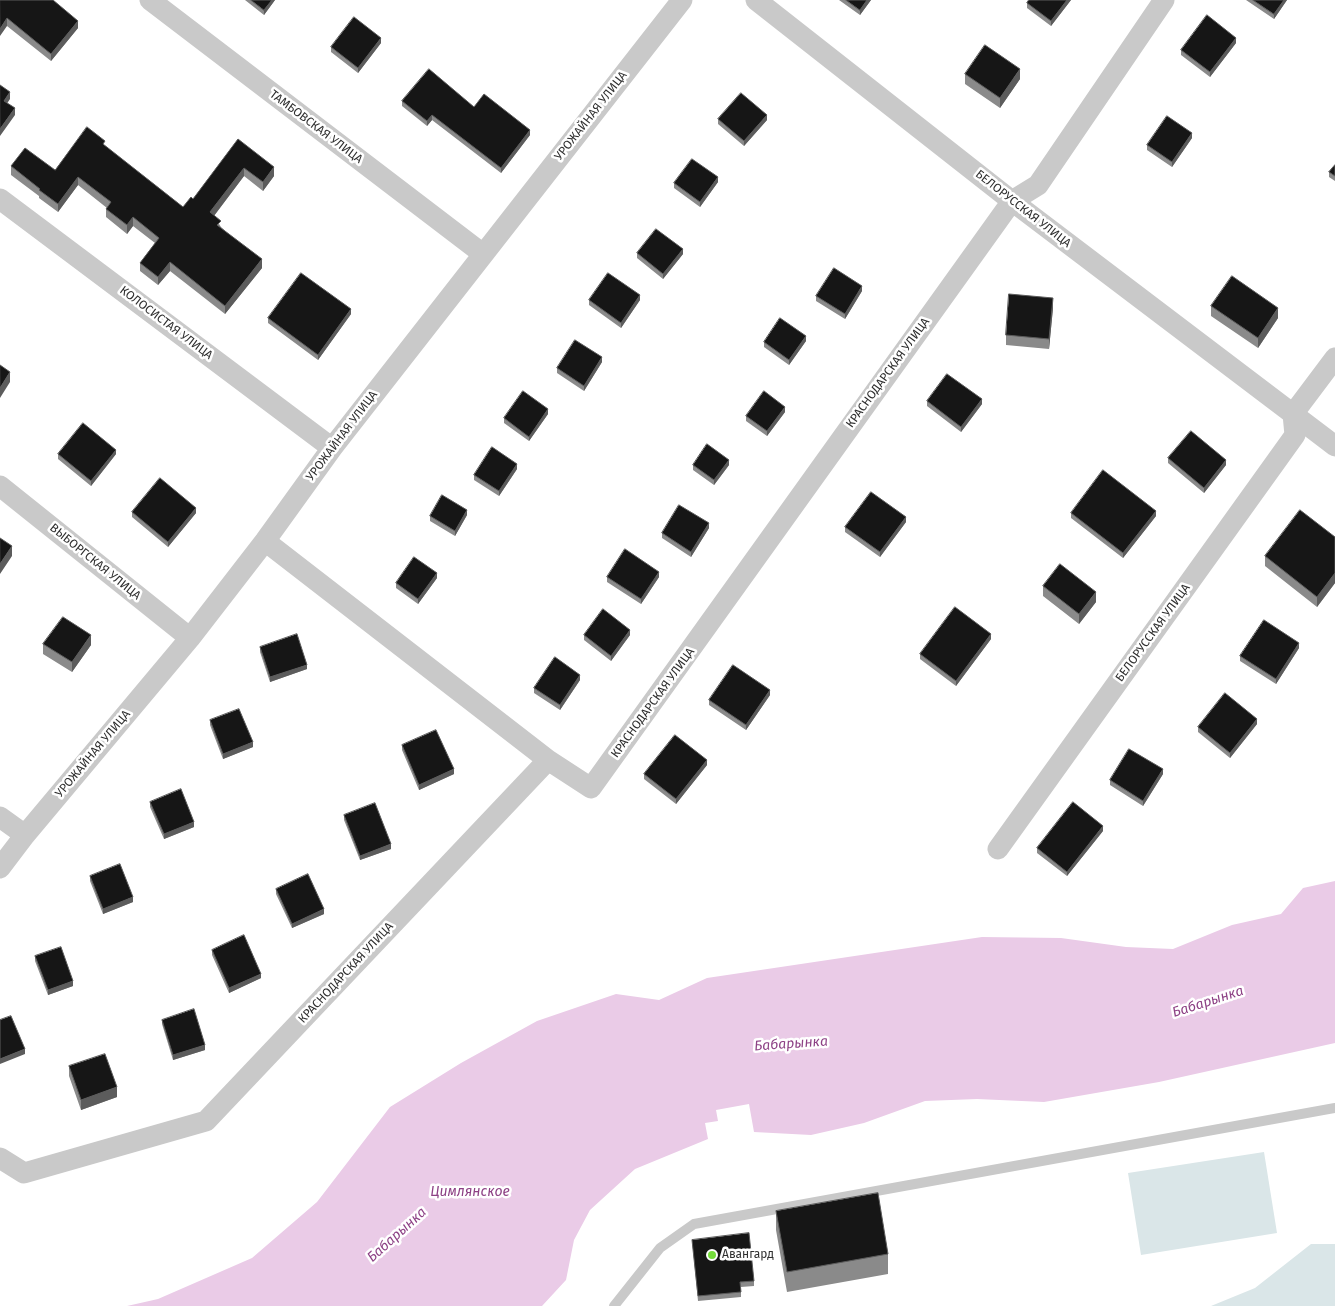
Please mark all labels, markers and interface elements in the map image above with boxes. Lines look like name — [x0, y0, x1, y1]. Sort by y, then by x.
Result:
street label: УРОЖАЙНАЯ УЛИЦА — [552, 69, 630, 163]
street label: ТАМБОВСКАЯ УЛИЦА — [267, 87, 365, 167]
street label: БЕЛОРУССКАЯ УЛИЦА — [972, 167, 1074, 251]
street label: КОЛОСИСТАЯ УЛИЦА — [117, 283, 215, 363]
street label: КРАСНОДАРСКАЯ УЛИЦА — [843, 315, 933, 431]
street label: УРОЖАЙНАЯ УЛИЦА — [303, 388, 381, 484]
street label: ВЫБОРГСКАЯ УЛИЦА — [47, 521, 143, 603]
street label: БЕЛОРУССКАЯ УЛИЦА — [1113, 581, 1193, 685]
street label: КРАСНОДАРСКАЯ УЛИЦА — [608, 645, 698, 761]
street label: УРОЖАЙНАЯ УЛИЦА — [52, 708, 134, 800]
street label: КРАСНОДАРСКАЯ УЛИЦА — [296, 920, 396, 1026]
water label: Бабарынка — [1170, 983, 1246, 1021]
water label: Бабарынка — [754, 1033, 828, 1055]
water label: Цимлянское — [430, 1184, 510, 1200]
water label: Бабарынка — [364, 1204, 430, 1266]
place label: Авангард — [722, 1248, 774, 1262]
marker: Авангард — [706, 1249, 718, 1261]

